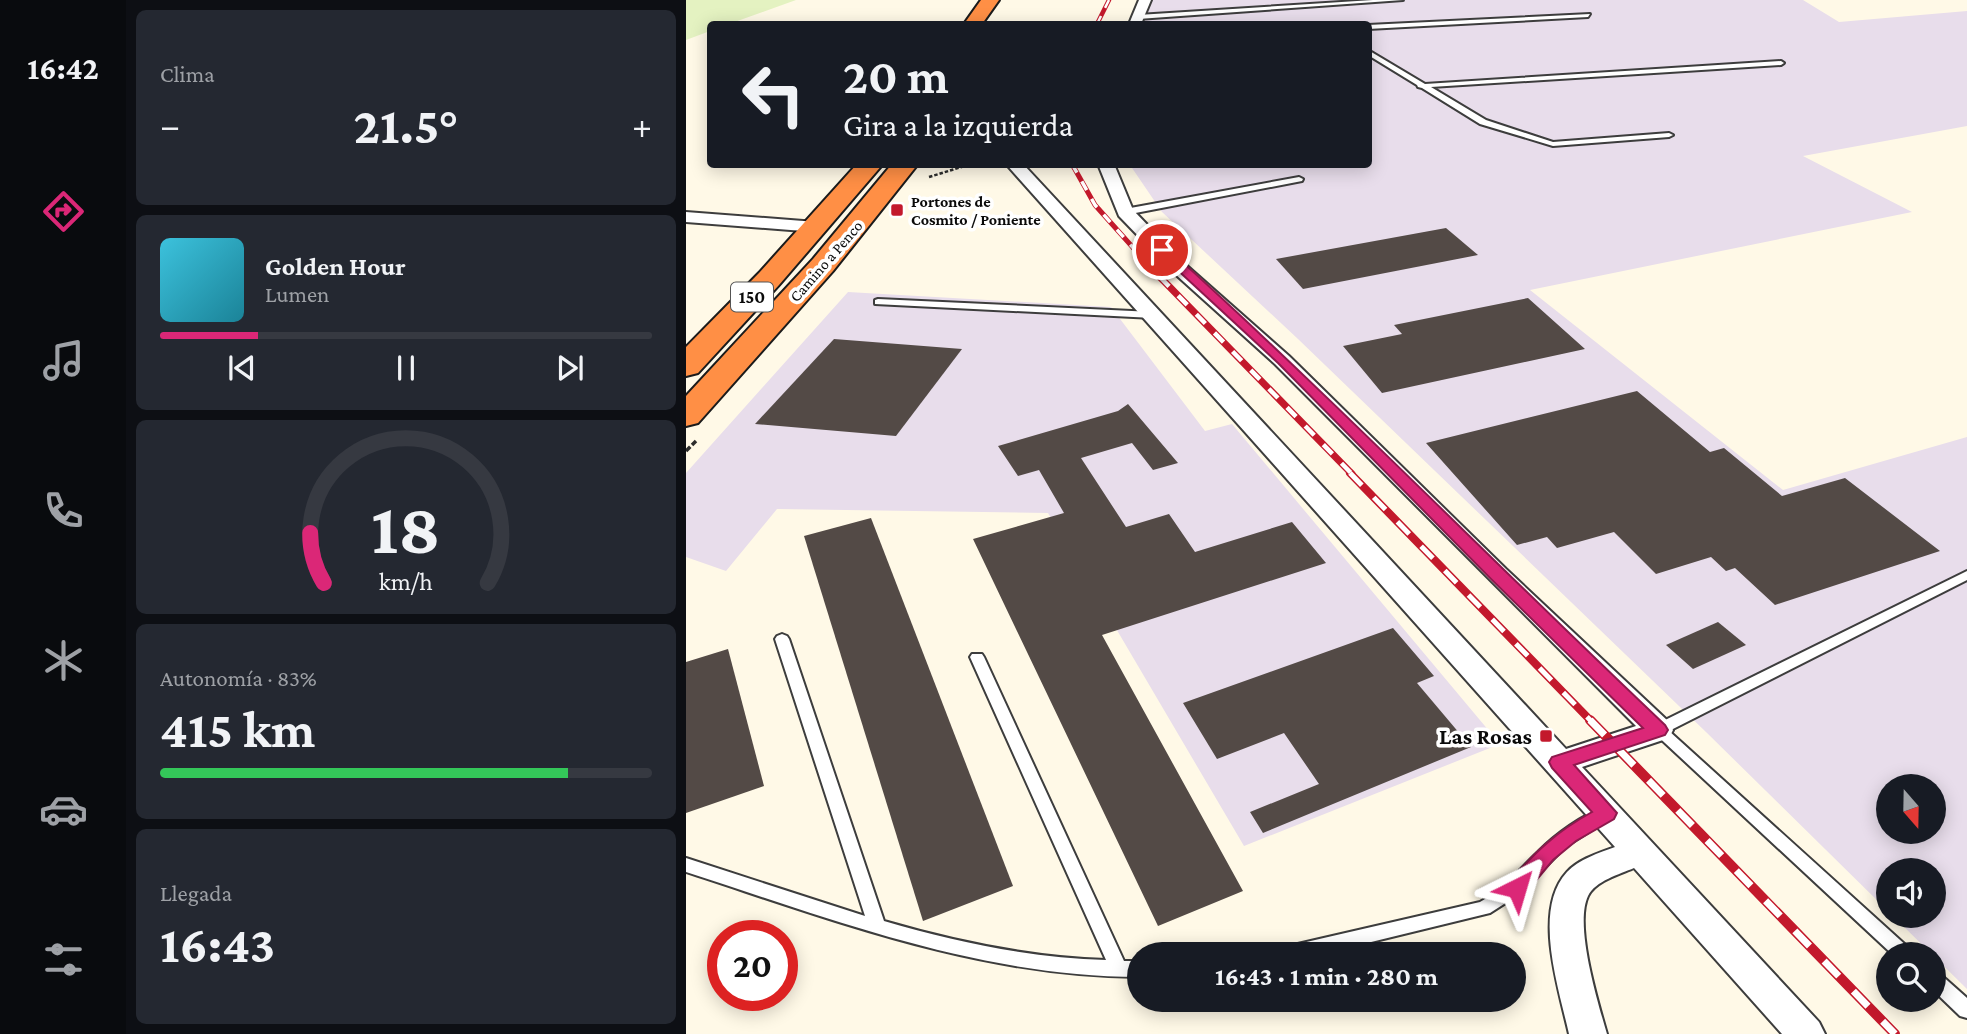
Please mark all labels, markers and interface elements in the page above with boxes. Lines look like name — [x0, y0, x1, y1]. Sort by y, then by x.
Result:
icon: left — [728, 49, 819, 140]
text: 20 m — [843, 49, 949, 104]
text: 16:42 — [27, 50, 99, 86]
text: Clima — [160, 61, 215, 87]
text: 21.5° — [354, 96, 459, 154]
text: − — [160, 104, 180, 146]
text: + — [632, 104, 652, 146]
text: Gira a la izquierda — [843, 107, 1073, 143]
icon: directions — [39, 187, 88, 236]
place label: Portones de Cosmito / Poniente — [911, 193, 1041, 228]
marker: Portones de Cosmito / Poniente — [889, 202, 905, 218]
street label: Camino a Penco — [786, 217, 866, 305]
pin — [1132, 220, 1192, 280]
icon: arrive — [1143, 231, 1181, 269]
text: Golden Hour — [265, 252, 406, 281]
text: Lumen — [265, 281, 329, 307]
road number: 150 — [731, 282, 773, 312]
icon: music — [39, 336, 88, 385]
icon: previous — [223, 349, 261, 387]
icon: pause — [387, 349, 425, 387]
icon: next — [551, 349, 589, 387]
icon: phone — [39, 486, 88, 535]
text: 18 — [371, 488, 441, 569]
text: km/h — [379, 568, 433, 595]
icon: climate — [39, 636, 88, 685]
text: Autonomía · 83% — [160, 665, 317, 691]
text: 415 km — [160, 700, 315, 758]
place label: Las Rosas — [1439, 723, 1532, 749]
marker: Las Rosas — [1538, 728, 1554, 744]
north arrow — [1876, 774, 1946, 844]
map controls — [1876, 774, 1946, 1012]
icon: car — [39, 785, 88, 834]
position arrow — [1480, 851, 1554, 925]
button: sound — [1876, 858, 1946, 928]
text: Llegada — [160, 880, 232, 906]
text: 16:43 — [160, 915, 275, 973]
speed limit sign: 20 — [707, 920, 798, 1011]
icon: filters — [39, 935, 88, 984]
button: search — [1876, 942, 1946, 1012]
text: 16:43 · 1 min · 280 m — [1215, 962, 1438, 991]

